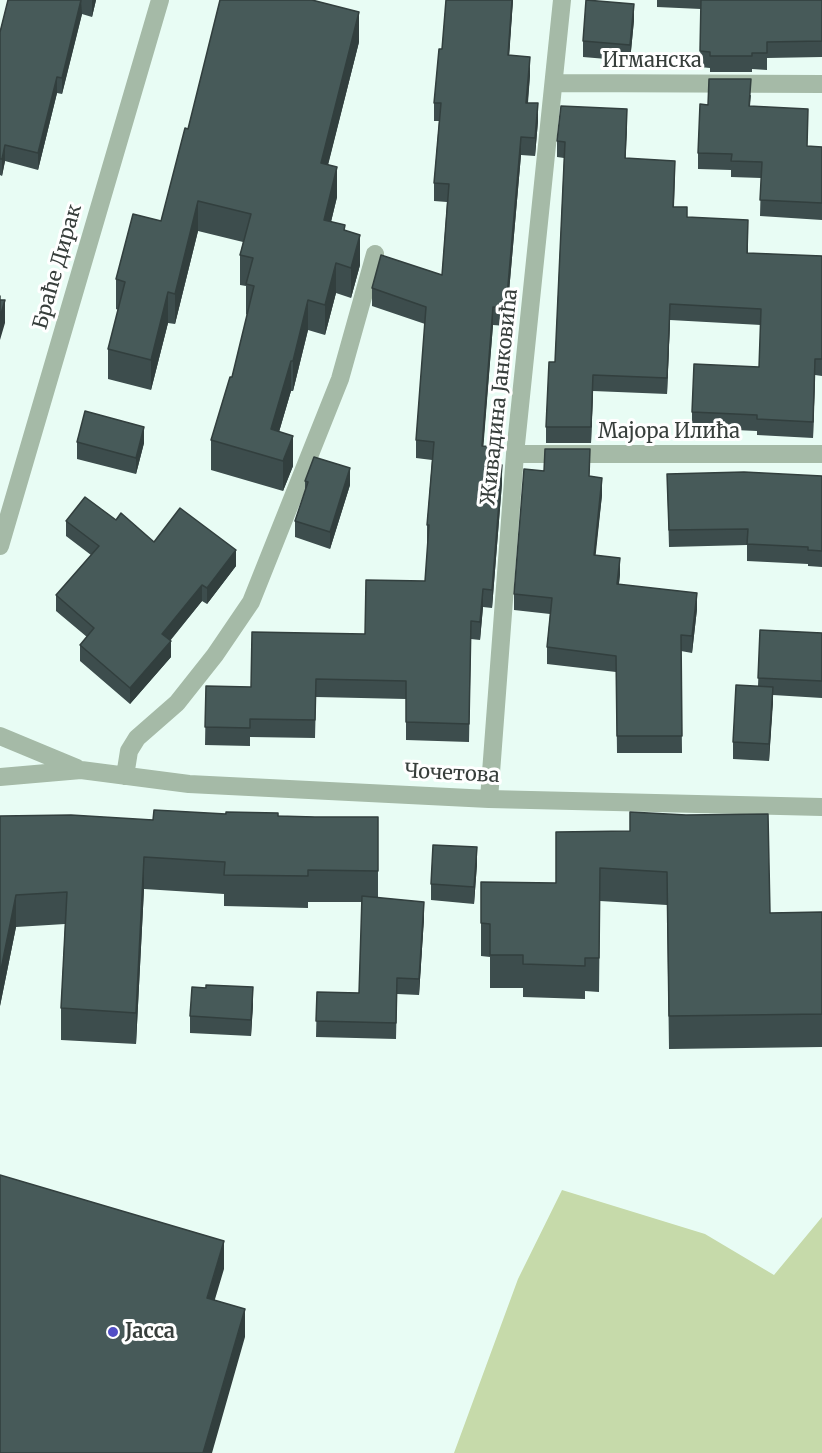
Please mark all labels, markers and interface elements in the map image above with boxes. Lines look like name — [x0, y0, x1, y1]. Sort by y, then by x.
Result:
street label: Игманска — [602, 49, 702, 73]
street label: Браће Дирак — [29, 202, 87, 332]
street label: Живадина Јанковића — [477, 288, 523, 506]
street label: Мајора Илића — [598, 420, 740, 444]
street label: Чочетова — [404, 760, 500, 788]
place label: Јасса — [125, 1320, 175, 1344]
marker: Јасса — [106, 1325, 120, 1339]

